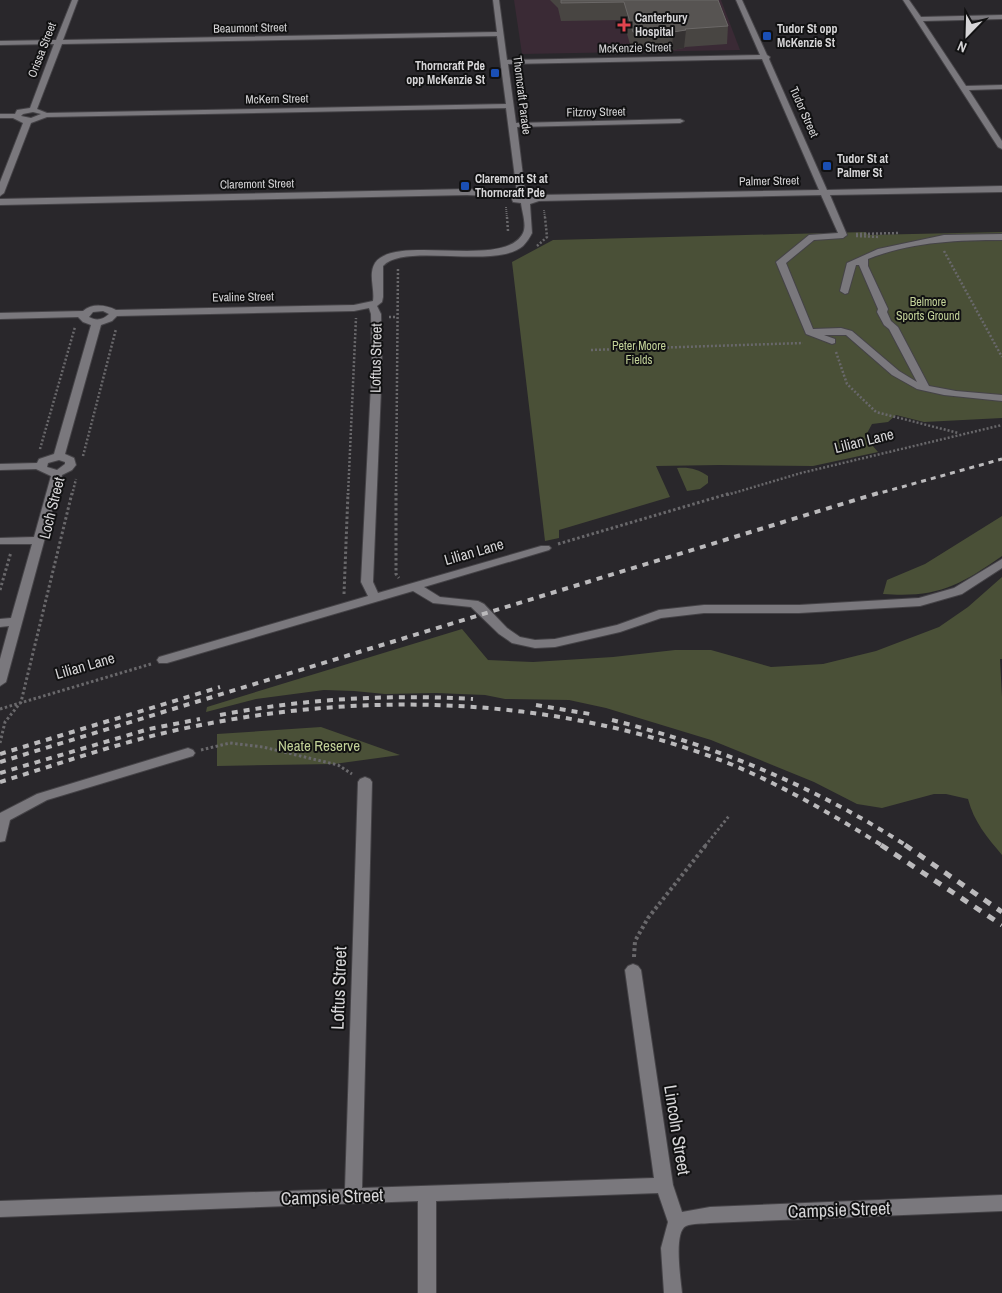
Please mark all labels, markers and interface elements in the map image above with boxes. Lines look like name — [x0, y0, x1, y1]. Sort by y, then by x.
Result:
place label: Canterbury Hospital — [635, 10, 688, 40]
north arrow — [942, 10, 992, 60]
marker: Canterbury Hospital — [617, 18, 631, 32]
street label: Beaumont Street — [213, 19, 287, 37]
street label: Orissa Street — [24, 20, 60, 80]
place label: Tudor St opp McKenzie St — [777, 21, 838, 51]
marker: Tudor St opp McKenzie St — [761, 30, 773, 42]
text: N — [955, 37, 969, 57]
street label: McKenzie Street — [598, 39, 672, 57]
street label: Thorncraft Parade — [509, 55, 535, 135]
place label: Thorncraft Pde opp McKenzie St — [406, 58, 486, 88]
marker: Thorncraft Pde opp McKenzie St — [489, 67, 501, 79]
street label: Tudor Street — [786, 84, 822, 140]
street label: McKern Street — [245, 90, 309, 108]
street label: Fitzroy Street — [566, 103, 626, 121]
place label: Tudor St at Palmer St — [837, 151, 889, 181]
marker: Tudor St at Palmer St — [821, 160, 833, 172]
place label: Claremont St at Thorncraft Pde — [475, 171, 548, 201]
street label: Palmer Street — [739, 172, 799, 190]
street label: Claremont Street — [220, 175, 295, 193]
marker: Claremont St at Thorncraft Pde — [459, 180, 471, 192]
street label: Evaline Street — [212, 288, 274, 306]
park label: Belmore Sports Ground — [896, 294, 960, 324]
street label: Loftus Street — [364, 322, 387, 393]
park label: Peter Moore Fields — [612, 338, 666, 368]
street label: Lilian Lane — [832, 423, 896, 458]
street label: Loch Street — [34, 474, 69, 541]
street label: Lilian Lane — [442, 533, 506, 570]
street label: Lilian Lane — [53, 647, 117, 684]
park label: Neate Reserve — [278, 735, 360, 756]
street label: Loftus Street — [325, 946, 352, 1030]
street label: Lincoln Street — [658, 1083, 697, 1177]
street label: Campsie Street — [280, 1182, 384, 1211]
street label: Campsie Street — [787, 1195, 891, 1224]

